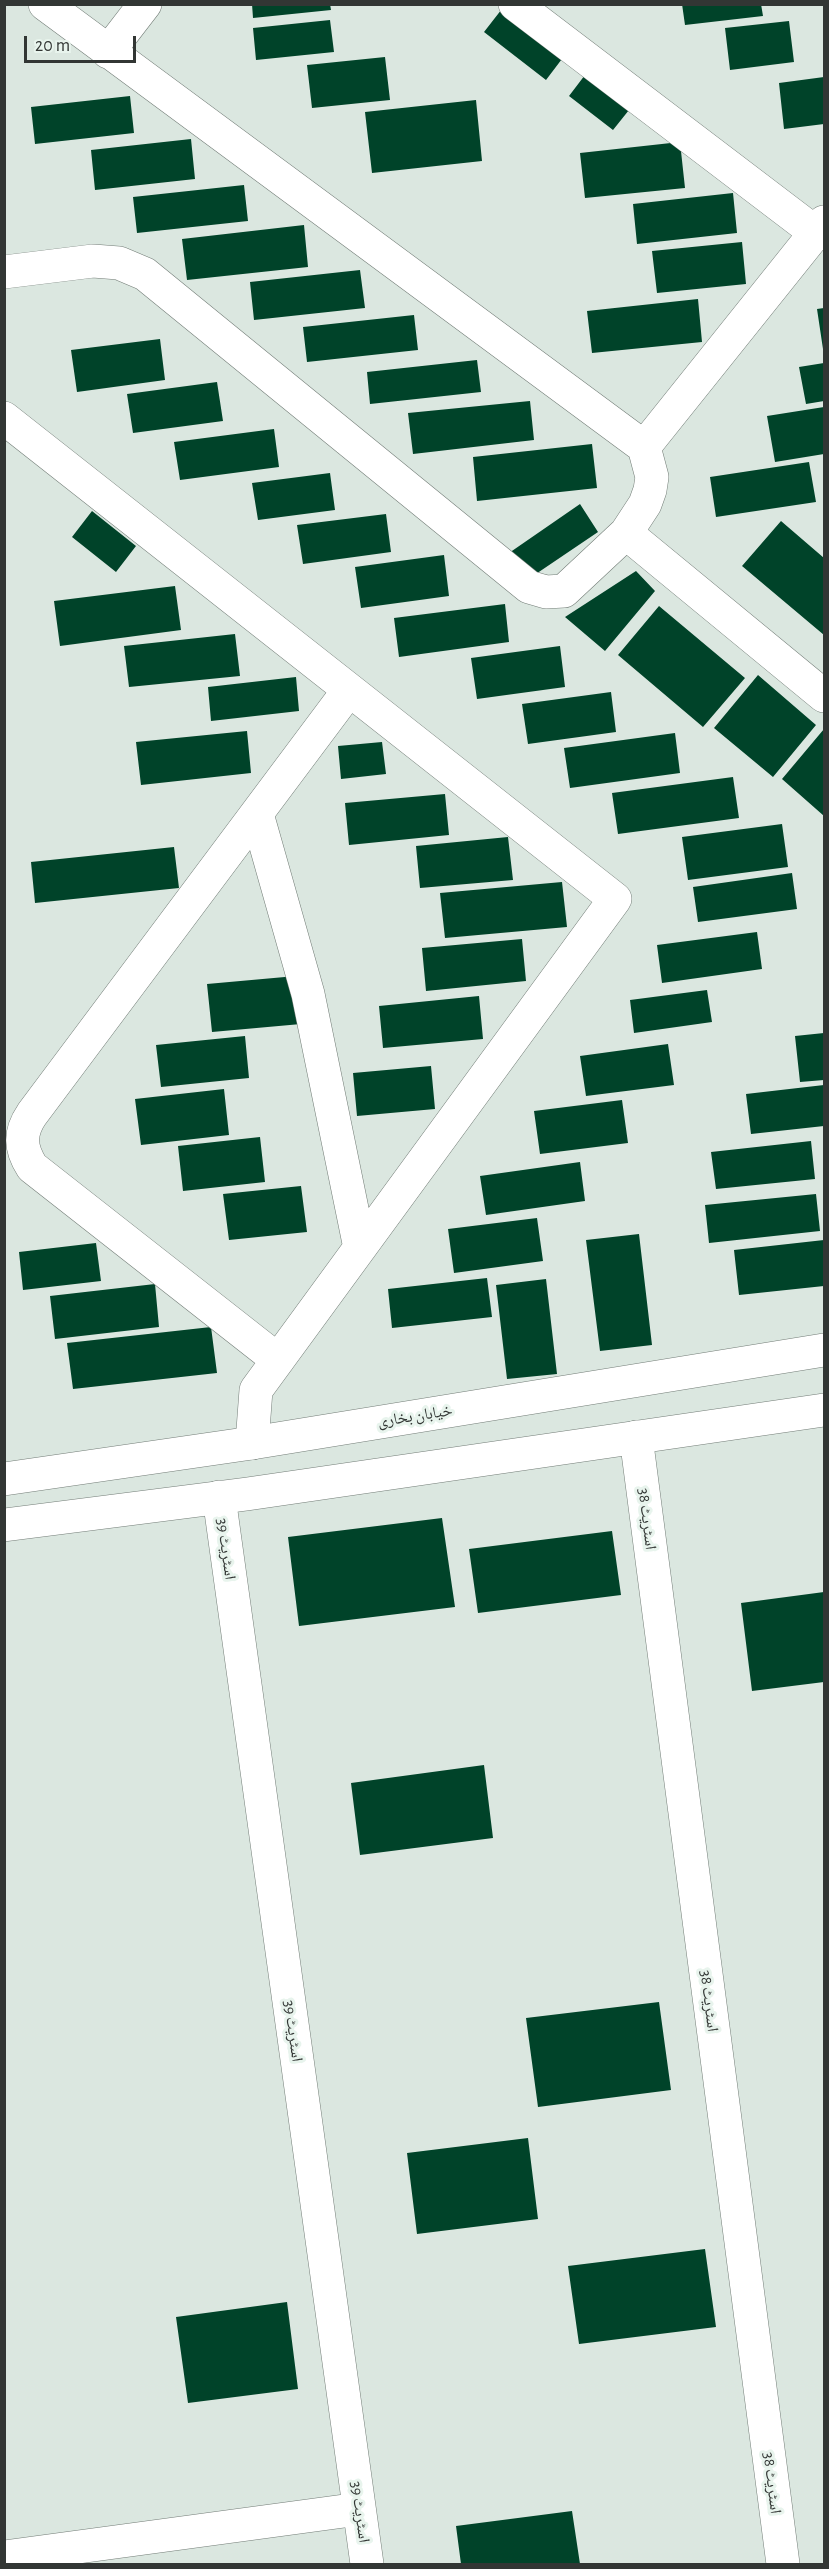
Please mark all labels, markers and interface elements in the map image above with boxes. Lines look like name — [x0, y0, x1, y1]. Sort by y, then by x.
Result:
scale bar — [27, 24, 140, 62]
text: 20 m — [35, 37, 70, 55]
street label: خیابان بخاری — [376, 1401, 454, 1431]
street label: اسٹریٹ 38 — [634, 1487, 660, 1551]
street label: اسٹریٹ 39 — [212, 1517, 240, 1581]
street label: اسٹریٹ 38 — [696, 1969, 722, 2033]
street label: اسٹریٹ 39 — [279, 1999, 307, 2063]
street label: اسٹریٹ 38 — [759, 2451, 785, 2515]
street label: اسٹریٹ 39 — [346, 2480, 374, 2544]

